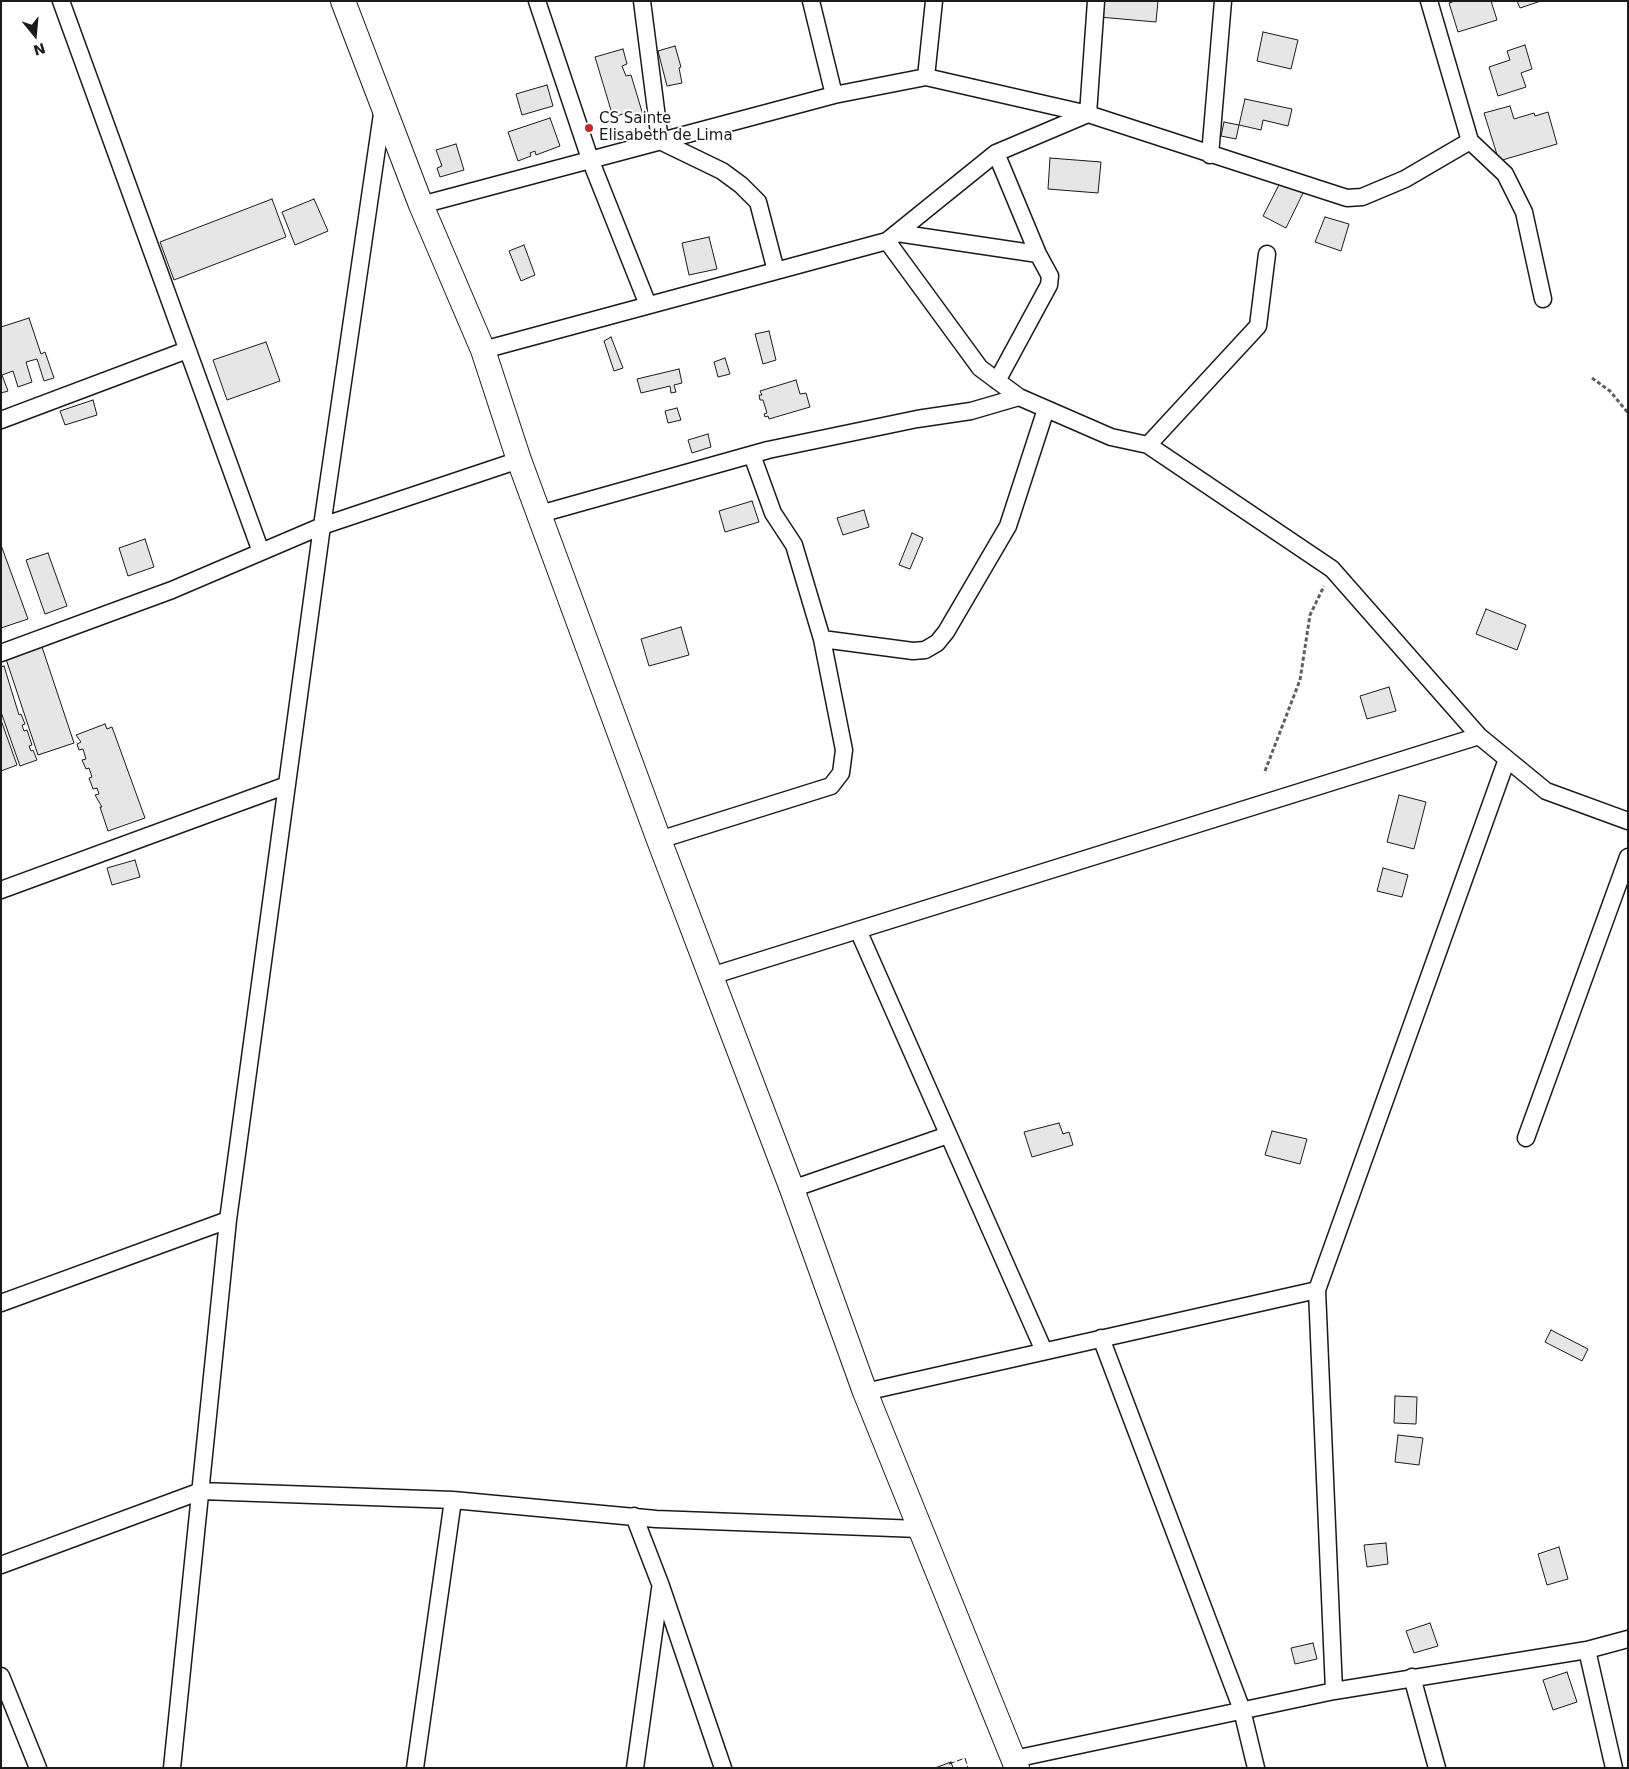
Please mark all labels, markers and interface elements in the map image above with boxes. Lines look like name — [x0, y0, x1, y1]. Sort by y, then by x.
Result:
north arrow — [10, 10, 60, 60]
text: N — [31, 40, 47, 59]
place label: CS Sainte Elisabeth de Lima — [599, 110, 733, 145]
marker: CS Sainte Elisabeth de Lima — [583, 122, 595, 134]

